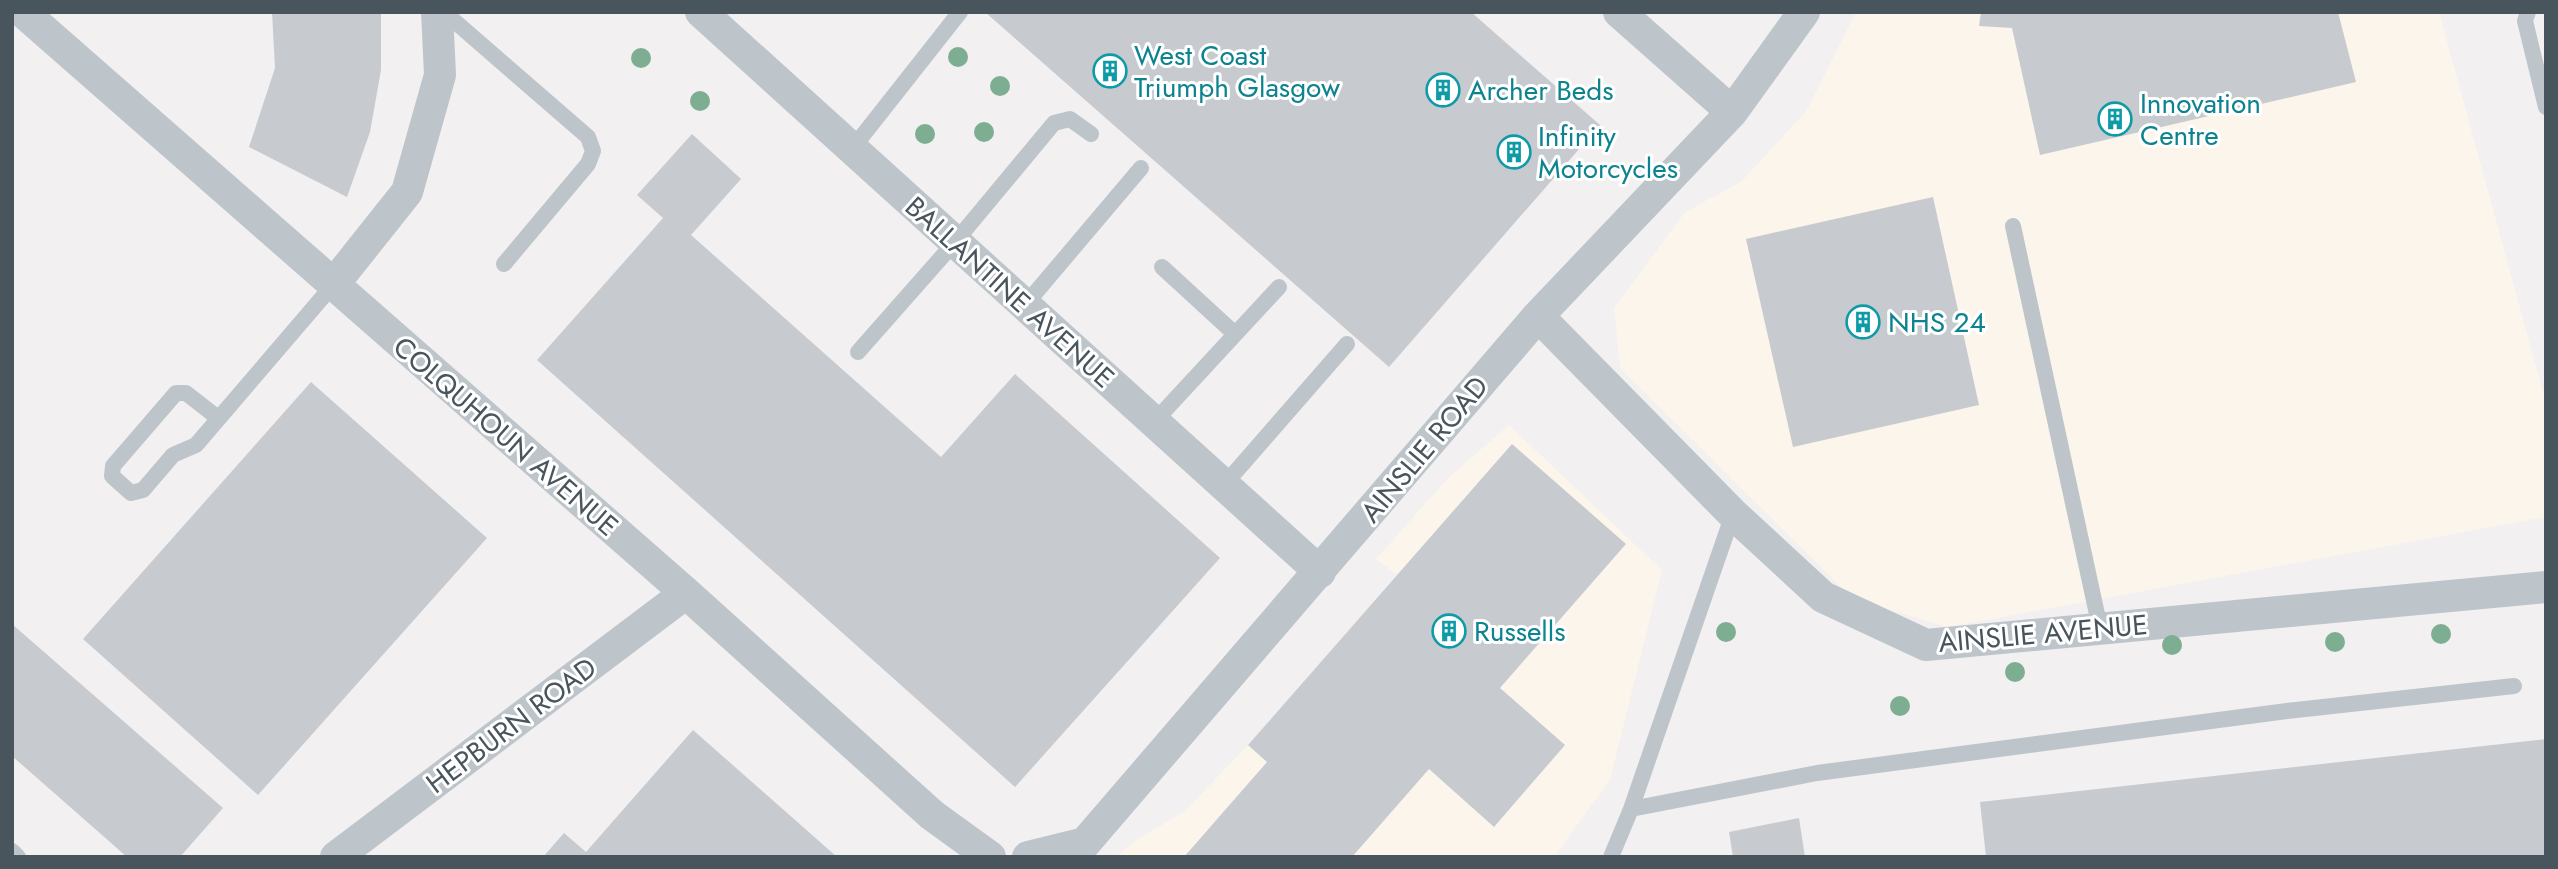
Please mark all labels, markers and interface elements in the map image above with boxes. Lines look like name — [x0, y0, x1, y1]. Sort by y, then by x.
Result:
place label: West Coast Triumph Glasgow — [1134, 35, 1340, 108]
building icon: West Coast Triumph Glasgow — [1091, 52, 1129, 90]
place label: Archer Beds — [1468, 70, 1613, 111]
building icon: Archer Beds — [1424, 71, 1462, 109]
place label: Innovation Centre — [2140, 83, 2261, 156]
building icon: Innovation Centre — [2096, 100, 2134, 138]
place label: Infinity Motorcycles — [1538, 116, 1678, 189]
building icon: Infinity Motorcycles — [1495, 133, 1533, 171]
street label: BALLANTINE AVENUE — [896, 187, 1124, 398]
place label: NHS 24 — [1888, 302, 1986, 343]
building icon: NHS 24 — [1844, 303, 1882, 341]
street label: COLQUHOUN AVENUE — [384, 327, 627, 546]
street label: AINSLIE ROAD — [1351, 367, 1498, 531]
street label: AINSLIE AVENUE — [1937, 604, 2149, 663]
place label: Russells — [1474, 611, 1566, 652]
building icon: Russells — [1430, 612, 1468, 650]
street label: HEPBURN ROAD — [417, 648, 605, 803]

